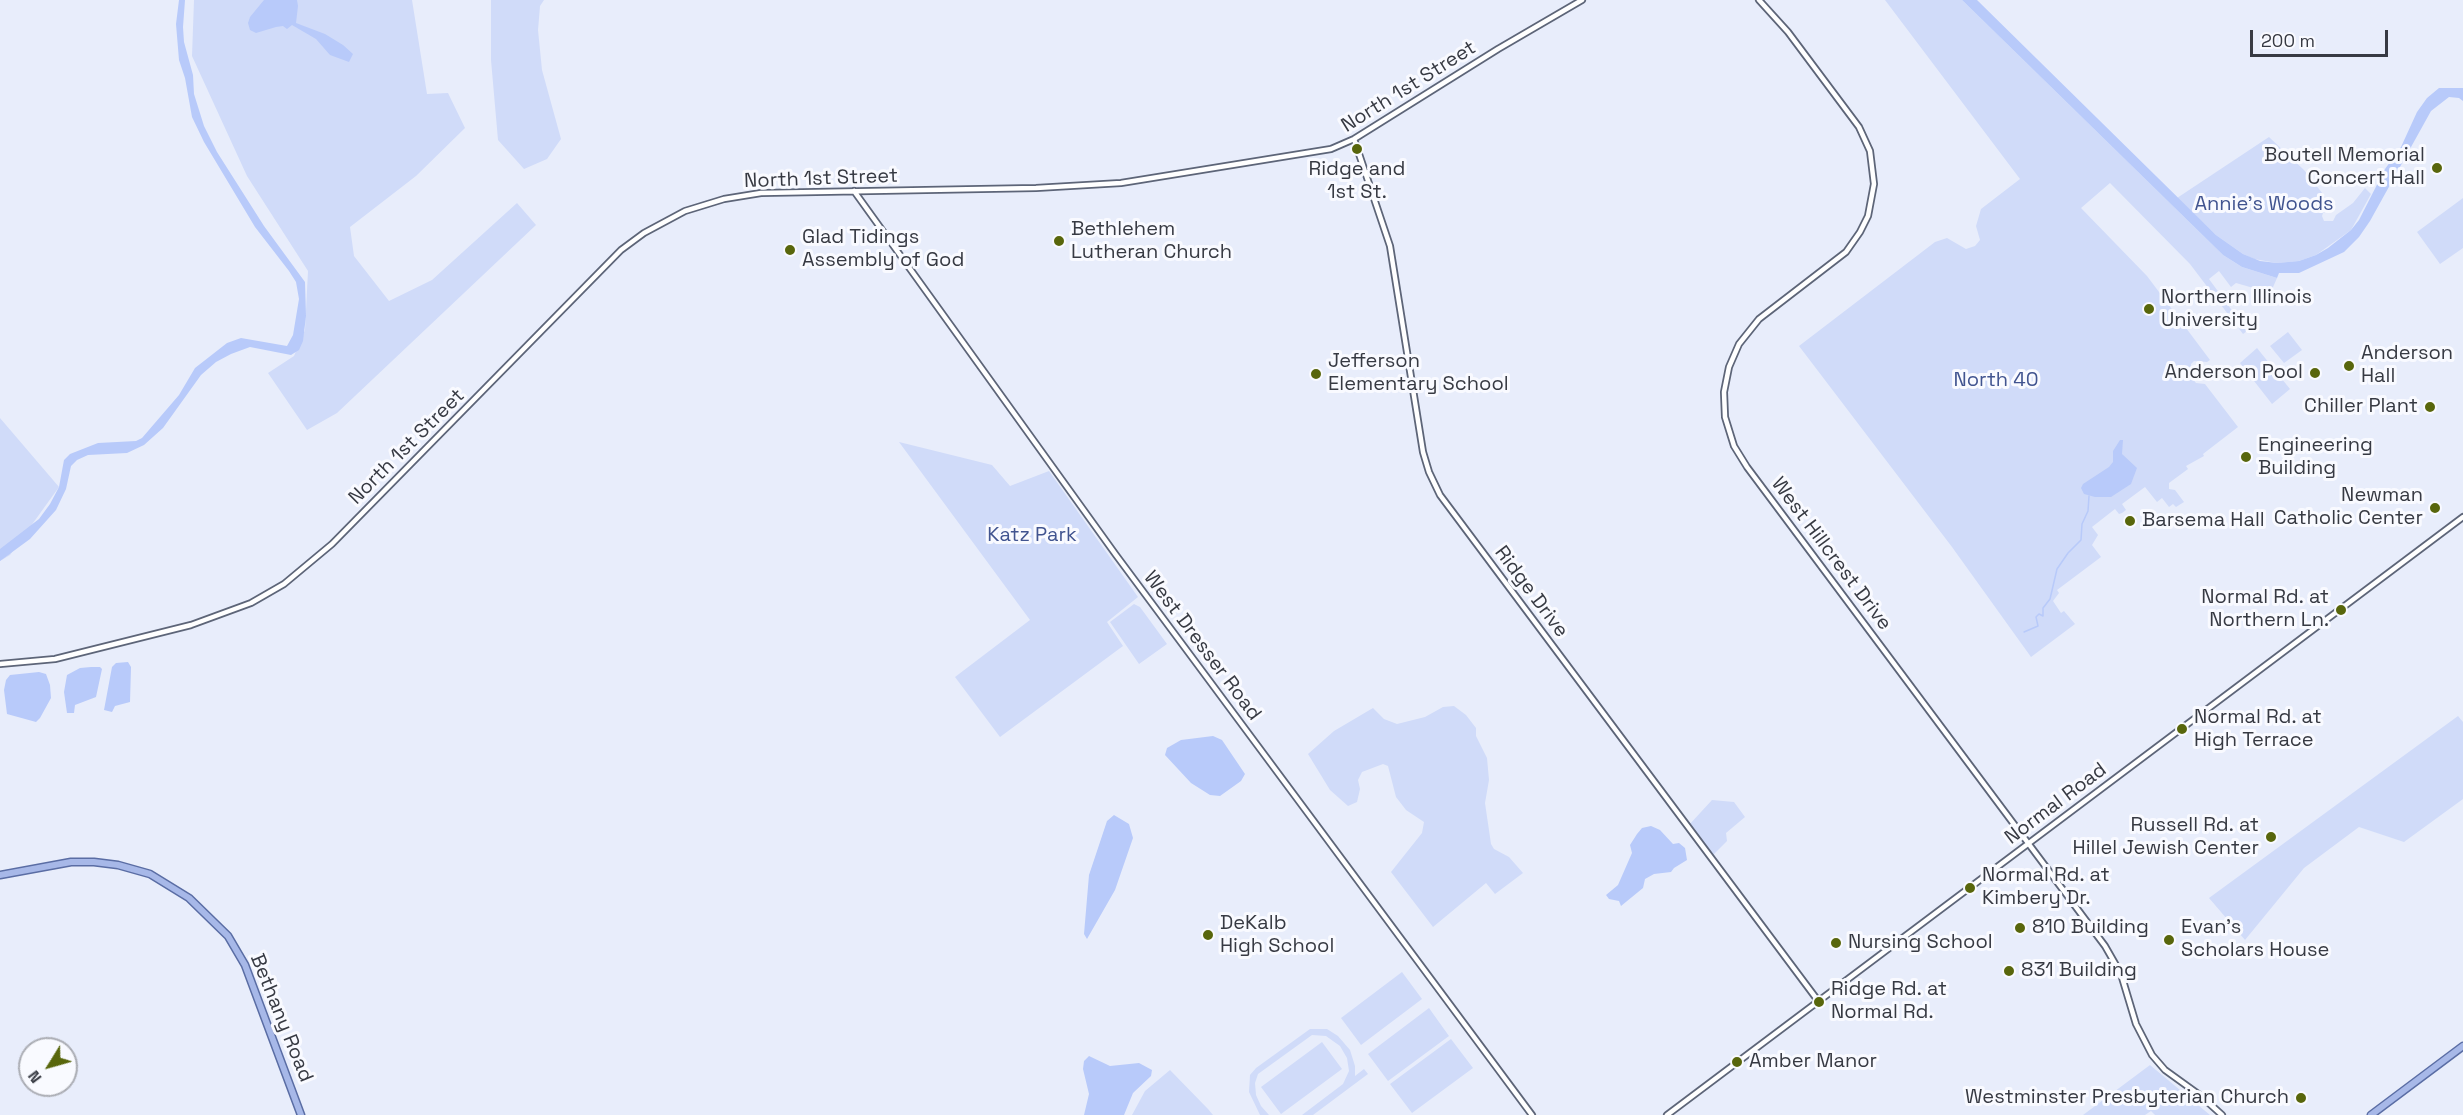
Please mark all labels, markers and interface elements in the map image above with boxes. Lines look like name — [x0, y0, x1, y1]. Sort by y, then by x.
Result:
scale bar — [2253, 18, 2391, 56]
text: 200 m — [2261, 29, 2315, 52]
street label: North 1st Street — [1337, 36, 1481, 138]
marker: Ridge and 1st St. — [1350, 142, 1364, 156]
place label: Boutell Memorial Concert Hall — [2264, 144, 2425, 191]
place label: Ridge and 1st St. — [1309, 158, 1405, 205]
marker: Boutell Memorial Concert Hall — [2430, 161, 2444, 175]
street label: North 1st Street — [744, 164, 898, 194]
park label: Annie's Woods — [2194, 193, 2334, 217]
place label: Bethlehem Lutheran Church — [1071, 218, 1232, 265]
place label: Glad Tidings Assembly of God — [802, 226, 964, 273]
marker: Bethlehem Lutheran Church — [1052, 234, 1066, 248]
marker: Glad Tidings Assembly of God — [783, 243, 797, 257]
place label: Northern Illinois University — [2161, 286, 2312, 333]
marker: Northern Illinois University — [2142, 302, 2156, 316]
place label: Anderson Hall — [2361, 342, 2453, 389]
place label: Jefferson Elementary School — [1328, 350, 1509, 397]
marker: Anderson Hall — [2342, 359, 2356, 373]
place label: Anderson Pool — [2164, 361, 2303, 385]
marker: Anderson Pool — [2308, 366, 2322, 380]
marker: Jefferson Elementary School — [1309, 367, 1323, 381]
park label: North 40 — [1953, 369, 2039, 393]
street label: North 1st Street — [344, 384, 470, 510]
place label: Chiller Plant — [2304, 395, 2418, 419]
marker: Chiller Plant — [2423, 400, 2437, 414]
place label: Engineering Building — [2258, 434, 2373, 481]
marker: Engineering Building — [2239, 450, 2253, 464]
street label: West Hillcrest Drive — [1766, 473, 1896, 635]
place label: Newman Catholic Center — [2274, 484, 2423, 531]
marker: Newman Catholic Center — [2428, 501, 2442, 515]
place label: Barsema Hall — [2142, 509, 2265, 533]
marker: Barsema Hall — [2123, 514, 2137, 528]
park label: Katz Park — [987, 524, 1077, 548]
street label: Ridge Drive — [1489, 542, 1573, 642]
street label: West Dresser Road — [1138, 567, 1266, 725]
place label: Normal Rd. at Northern Ln. — [2201, 586, 2329, 633]
marker: Normal Rd. at Northern Ln. — [2334, 603, 2348, 617]
place label: Normal Rd. at High Terrace — [2194, 706, 2322, 753]
marker: Normal Rd. at High Terrace — [2175, 722, 2189, 736]
street label: Normal Road — [2000, 758, 2112, 850]
place label: Russell Rd. at Hillel Jewish Center — [2073, 814, 2259, 861]
marker: Russell Rd. at Hillel Jewish Center — [2264, 830, 2278, 844]
place label: Normal Rd. at Kimbery Dr. — [1982, 864, 2110, 911]
marker: Normal Rd. at Kimbery Dr. — [1963, 881, 1977, 895]
place label: DeKalb High School — [1220, 912, 1334, 959]
place label: 810 Building — [2032, 916, 2149, 940]
place label: Evan's Scholars House — [2181, 916, 2329, 963]
marker: 810 Building — [2013, 921, 2027, 935]
marker: DeKalb High School — [1201, 928, 1215, 942]
place label: Nursing School — [1848, 931, 1993, 955]
marker: Evan's Scholars House — [2162, 933, 2176, 947]
marker: Nursing School — [1829, 936, 1843, 950]
street label: Bethany Road — [244, 950, 318, 1086]
place label: 831 Building — [2021, 959, 2137, 983]
marker: 831 Building — [2002, 964, 2016, 978]
place label: Ridge Rd. at Normal Rd. — [1831, 978, 1947, 1025]
marker: Ridge Rd. at Normal Rd. — [1812, 995, 1826, 1009]
north arrow — [18, 1037, 78, 1097]
place label: Amber Manor — [1749, 1050, 1877, 1074]
marker: Amber Manor — [1730, 1055, 1744, 1069]
text: N — [23, 1066, 46, 1088]
place label: Westminster Presbyterian Church — [1965, 1086, 2289, 1110]
marker: Westminster Presbyterian Church — [2294, 1091, 2308, 1105]

